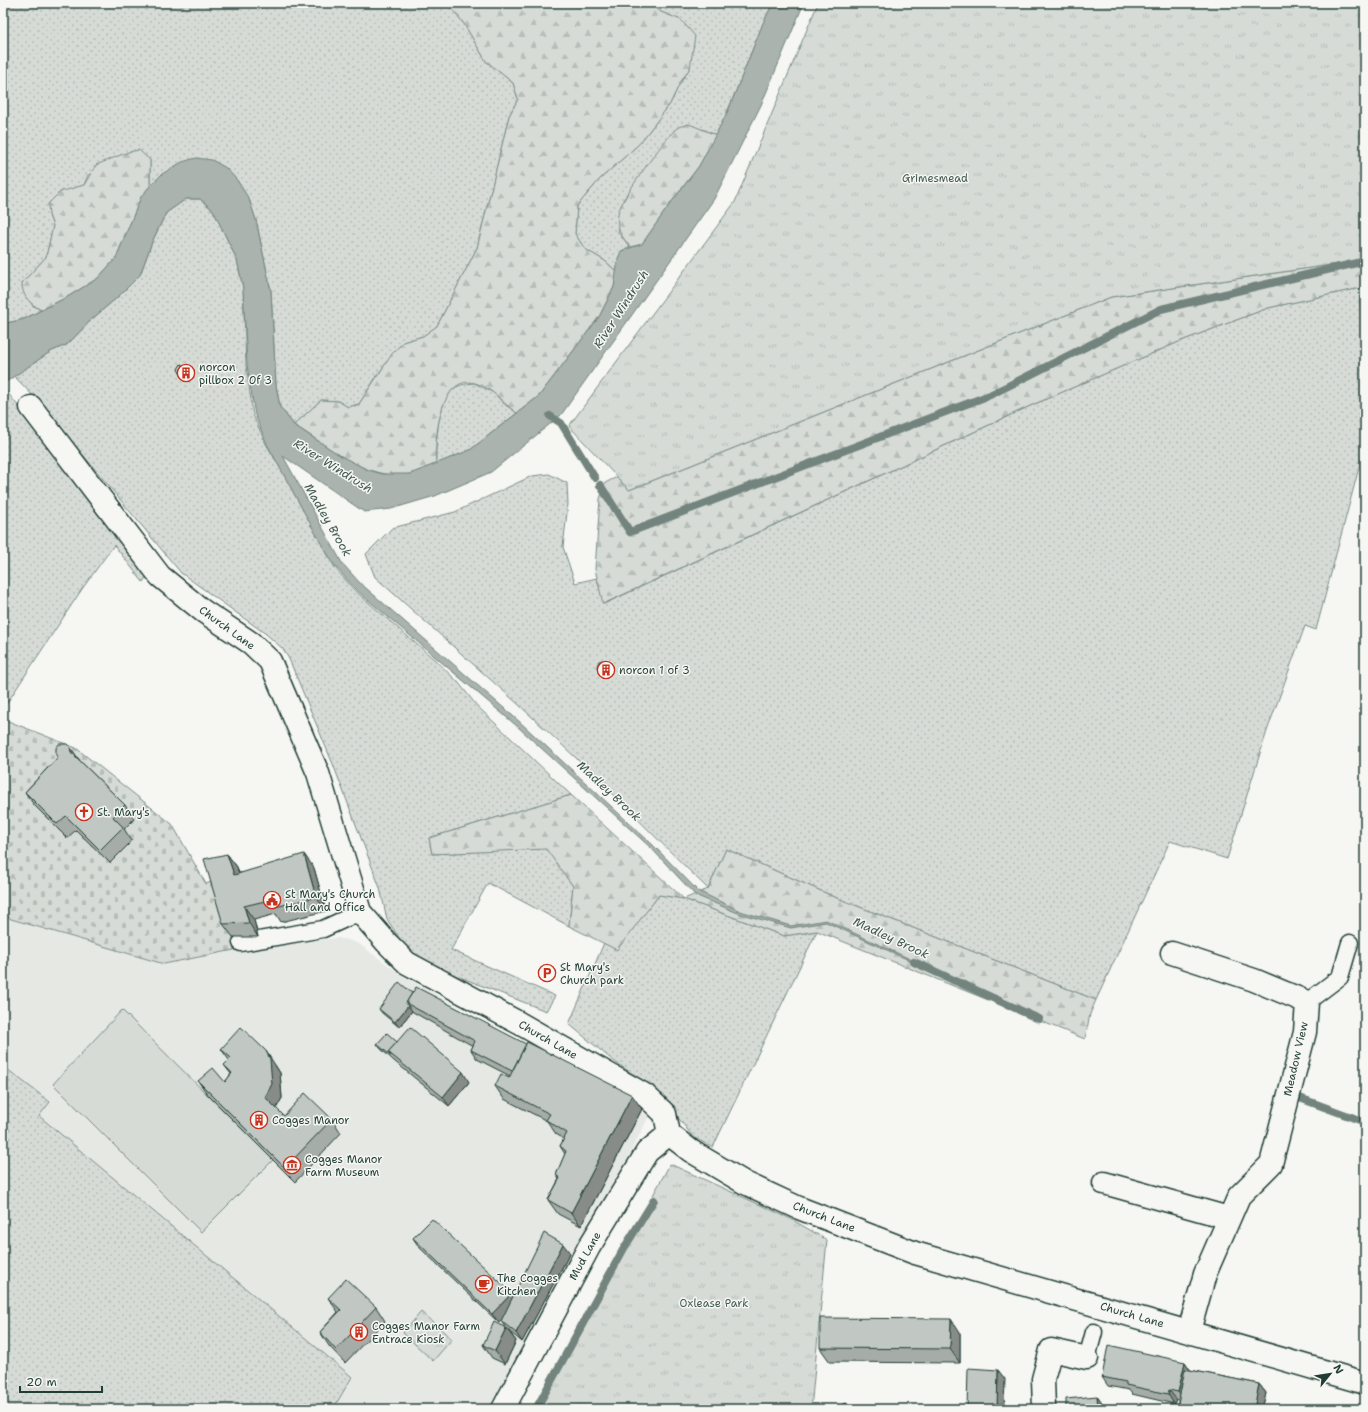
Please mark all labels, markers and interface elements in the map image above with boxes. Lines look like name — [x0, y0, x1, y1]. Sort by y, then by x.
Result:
park label: Grimesmead — [902, 171, 968, 186]
water label: River Windrush — [590, 267, 652, 351]
place label: norcon pillbox 2 0f 3 — [199, 360, 272, 388]
building icon: norcon pillbox 2 0f 3 — [176, 363, 196, 383]
water label: River Windrush — [291, 435, 375, 497]
water label: Madley Brook — [301, 481, 355, 560]
street label: Church Lane — [196, 603, 258, 653]
building icon: norcon 1 of 3 — [596, 660, 616, 680]
place label: norcon 1 of 3 — [619, 663, 690, 678]
water label: Madley Brook — [574, 757, 644, 825]
church icon: St. Mary's — [74, 802, 94, 822]
place label: St. Mary's — [97, 805, 150, 820]
place label: St Mary's Church Hall and Office — [285, 887, 375, 915]
public building icon: St Mary's Church Hall and Office — [262, 890, 282, 910]
water label: Madley Brook — [851, 913, 932, 963]
place label: St Mary's Church park — [560, 960, 624, 988]
parking icon: St Mary's Church park — [537, 963, 557, 983]
street label: Church Lane — [516, 1017, 580, 1063]
street label: Meadow View — [1280, 1020, 1312, 1098]
building icon: Cogges Manor — [249, 1110, 269, 1130]
place label: Cogges Manor — [272, 1113, 350, 1128]
place label: Cogges Manor Farm Museum — [305, 1152, 383, 1180]
museum icon: Cogges Manor Farm Museum — [282, 1155, 302, 1175]
street label: Church Lane — [791, 1198, 857, 1236]
street label: Mud Lane — [566, 1229, 604, 1283]
place label: The Cogges Kitchen — [497, 1271, 558, 1299]
cafe icon: The Cogges Kitchen — [474, 1274, 494, 1294]
park label: Oxlease Park — [680, 1296, 748, 1311]
street label: Church Lane — [1098, 1299, 1166, 1331]
place label: Cogges Manor Farm Entrace Kiosk — [372, 1319, 480, 1347]
building icon: Cogges Manor Farm Entrace Kiosk — [349, 1322, 369, 1342]
north arrow — [1310, 1354, 1350, 1394]
text: N — [1330, 1362, 1347, 1377]
scale bar — [20, 1368, 102, 1394]
text: 20 m — [26, 1374, 57, 1390]

